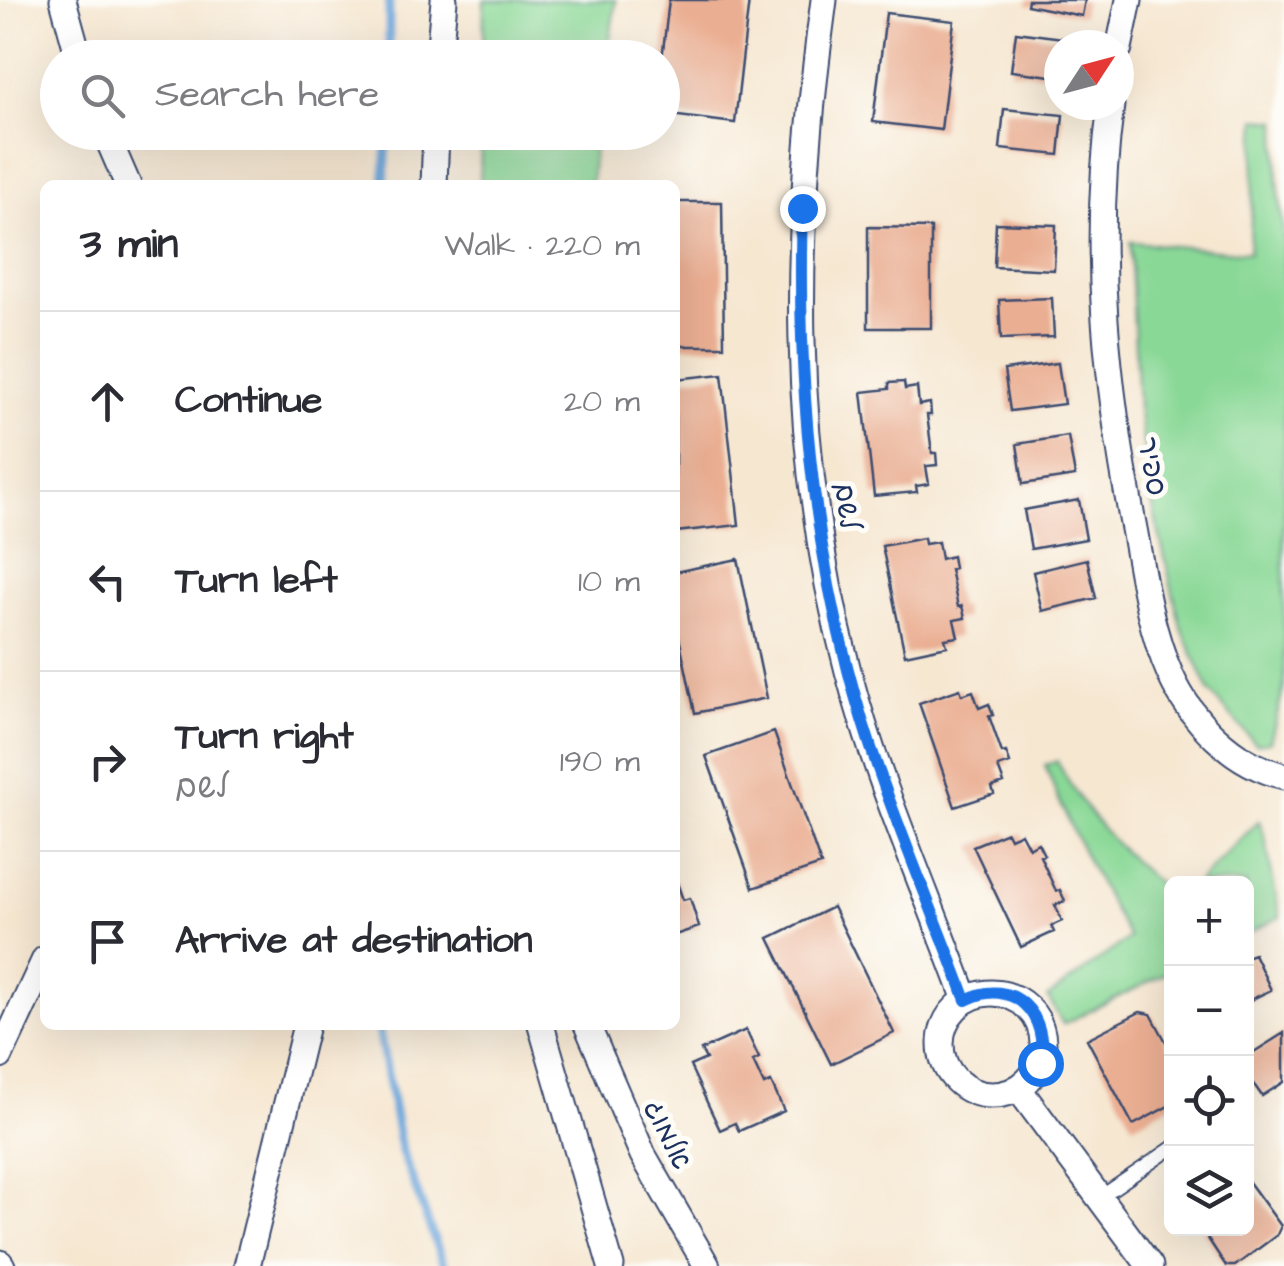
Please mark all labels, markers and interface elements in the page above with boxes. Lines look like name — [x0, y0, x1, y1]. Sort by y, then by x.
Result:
north arrow — [1044, 30, 1134, 120]
search box — [40, 40, 680, 150]
icon: search — [75, 68, 130, 123]
text: Search here — [155, 69, 379, 121]
route end — [780, 186, 826, 232]
text: 3 min — [80, 216, 178, 274]
text: Walk · 220 m — [444, 223, 640, 268]
icon: ahead — [80, 374, 135, 429]
text: Continue — [175, 375, 322, 427]
text: 20 m — [564, 379, 640, 424]
street label: ספיר — [1127, 434, 1176, 499]
street label: לשם — [824, 480, 869, 533]
icon: left — [80, 554, 135, 609]
text: Turn left — [175, 555, 338, 607]
text: 10 m — [578, 559, 640, 604]
text: Turn right — [175, 711, 354, 763]
icon: right — [80, 734, 135, 789]
text: 190 m — [560, 739, 640, 784]
text: לשם — [175, 765, 228, 810]
map controls — [1164, 876, 1254, 1236]
button: + — [1164, 876, 1254, 966]
icon: arrive — [80, 914, 135, 969]
text: Arrive at destination — [175, 915, 532, 967]
button: − — [1164, 966, 1254, 1056]
route start — [1018, 1041, 1064, 1087]
button: locate — [1164, 1056, 1254, 1146]
street label: אלמוג — [634, 1093, 701, 1176]
button: layers — [1164, 1146, 1254, 1236]

